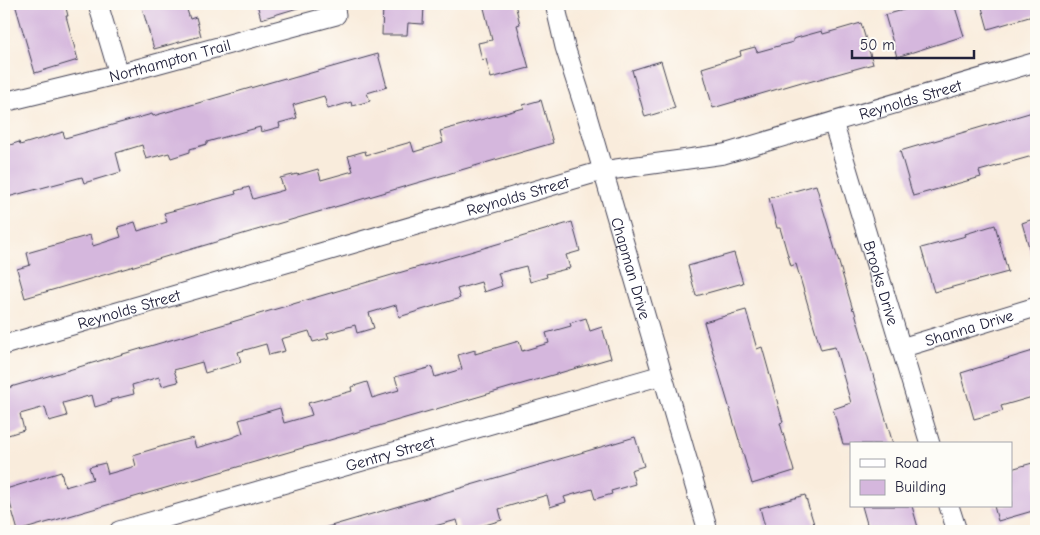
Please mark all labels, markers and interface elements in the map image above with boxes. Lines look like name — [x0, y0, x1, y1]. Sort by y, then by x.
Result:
scale bar — [852, 28, 975, 60]
street label: Northampton Trail — [108, 36, 233, 86]
text: 50 m — [860, 36, 895, 54]
street label: Reynolds Street — [857, 76, 964, 124]
street label: Reynolds Street — [465, 173, 572, 220]
street label: Chapman Drive — [607, 215, 654, 321]
street label: Brooks Drive — [859, 239, 902, 327]
street label: Reynolds Street — [76, 286, 183, 333]
street label: Shanna Drive — [923, 306, 1016, 350]
street label: Gentry Street — [344, 433, 437, 475]
legend — [850, 442, 1012, 508]
text: Road — [895, 454, 927, 472]
text: Building — [895, 478, 946, 496]

